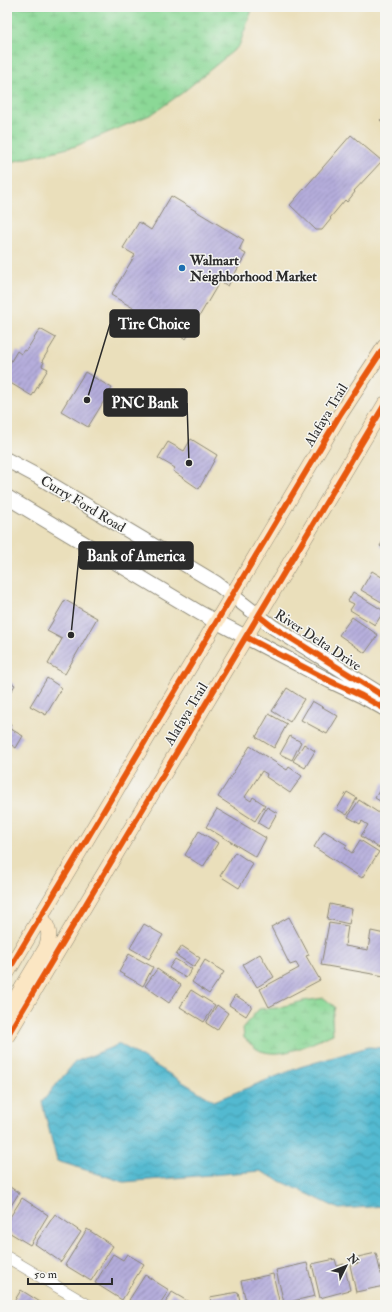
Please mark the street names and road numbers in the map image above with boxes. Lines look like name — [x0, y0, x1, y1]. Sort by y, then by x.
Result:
street label: Alafaya Trail — [300, 380, 352, 451]
street label: Curry Ford Road — [37, 472, 129, 537]
street label: River Delta Drive — [272, 606, 365, 674]
street label: Alafaya Trail — [160, 679, 212, 750]

